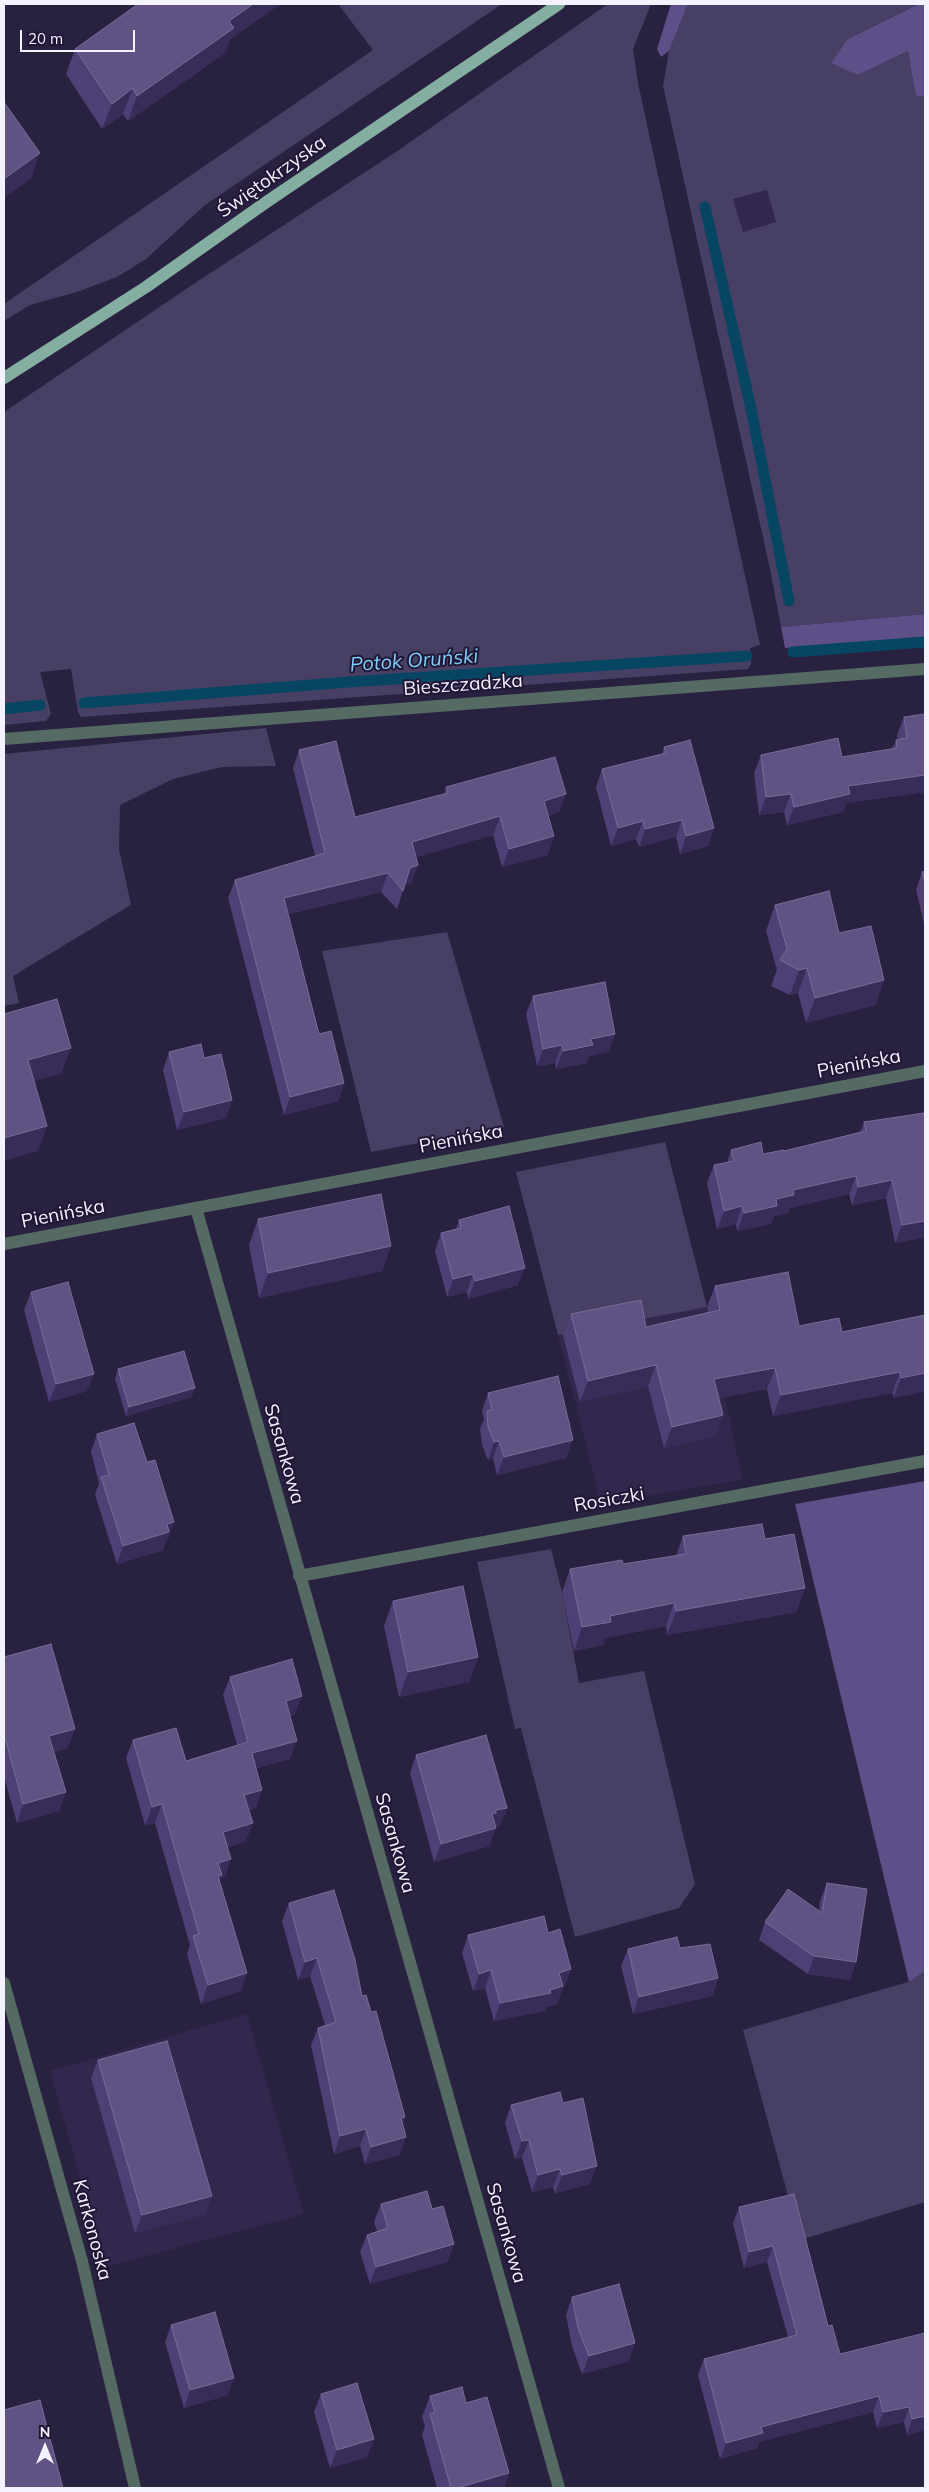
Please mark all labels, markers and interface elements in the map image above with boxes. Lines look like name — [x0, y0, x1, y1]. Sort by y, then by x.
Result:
scale bar — [22, 20, 138, 52]
text: 20 m — [28, 29, 63, 48]
street label: Świętokrzyska — [213, 131, 331, 223]
water label: Potok Oruński — [349, 645, 479, 677]
street label: Bieszczadzka — [403, 669, 523, 701]
street label: Pienińska — [815, 1045, 903, 1083]
street label: Pienińska — [417, 1120, 505, 1158]
street label: Pienińska — [19, 1195, 107, 1233]
street label: Sasankowa — [259, 1401, 309, 1507]
street label: Rosiczki — [572, 1483, 646, 1517]
street label: Sasankowa — [370, 1790, 420, 1896]
street label: Karkonoska — [68, 2177, 116, 2283]
street label: Sasankowa — [481, 2180, 531, 2286]
north arrow — [20, 2422, 70, 2472]
text: N — [40, 2423, 50, 2441]

